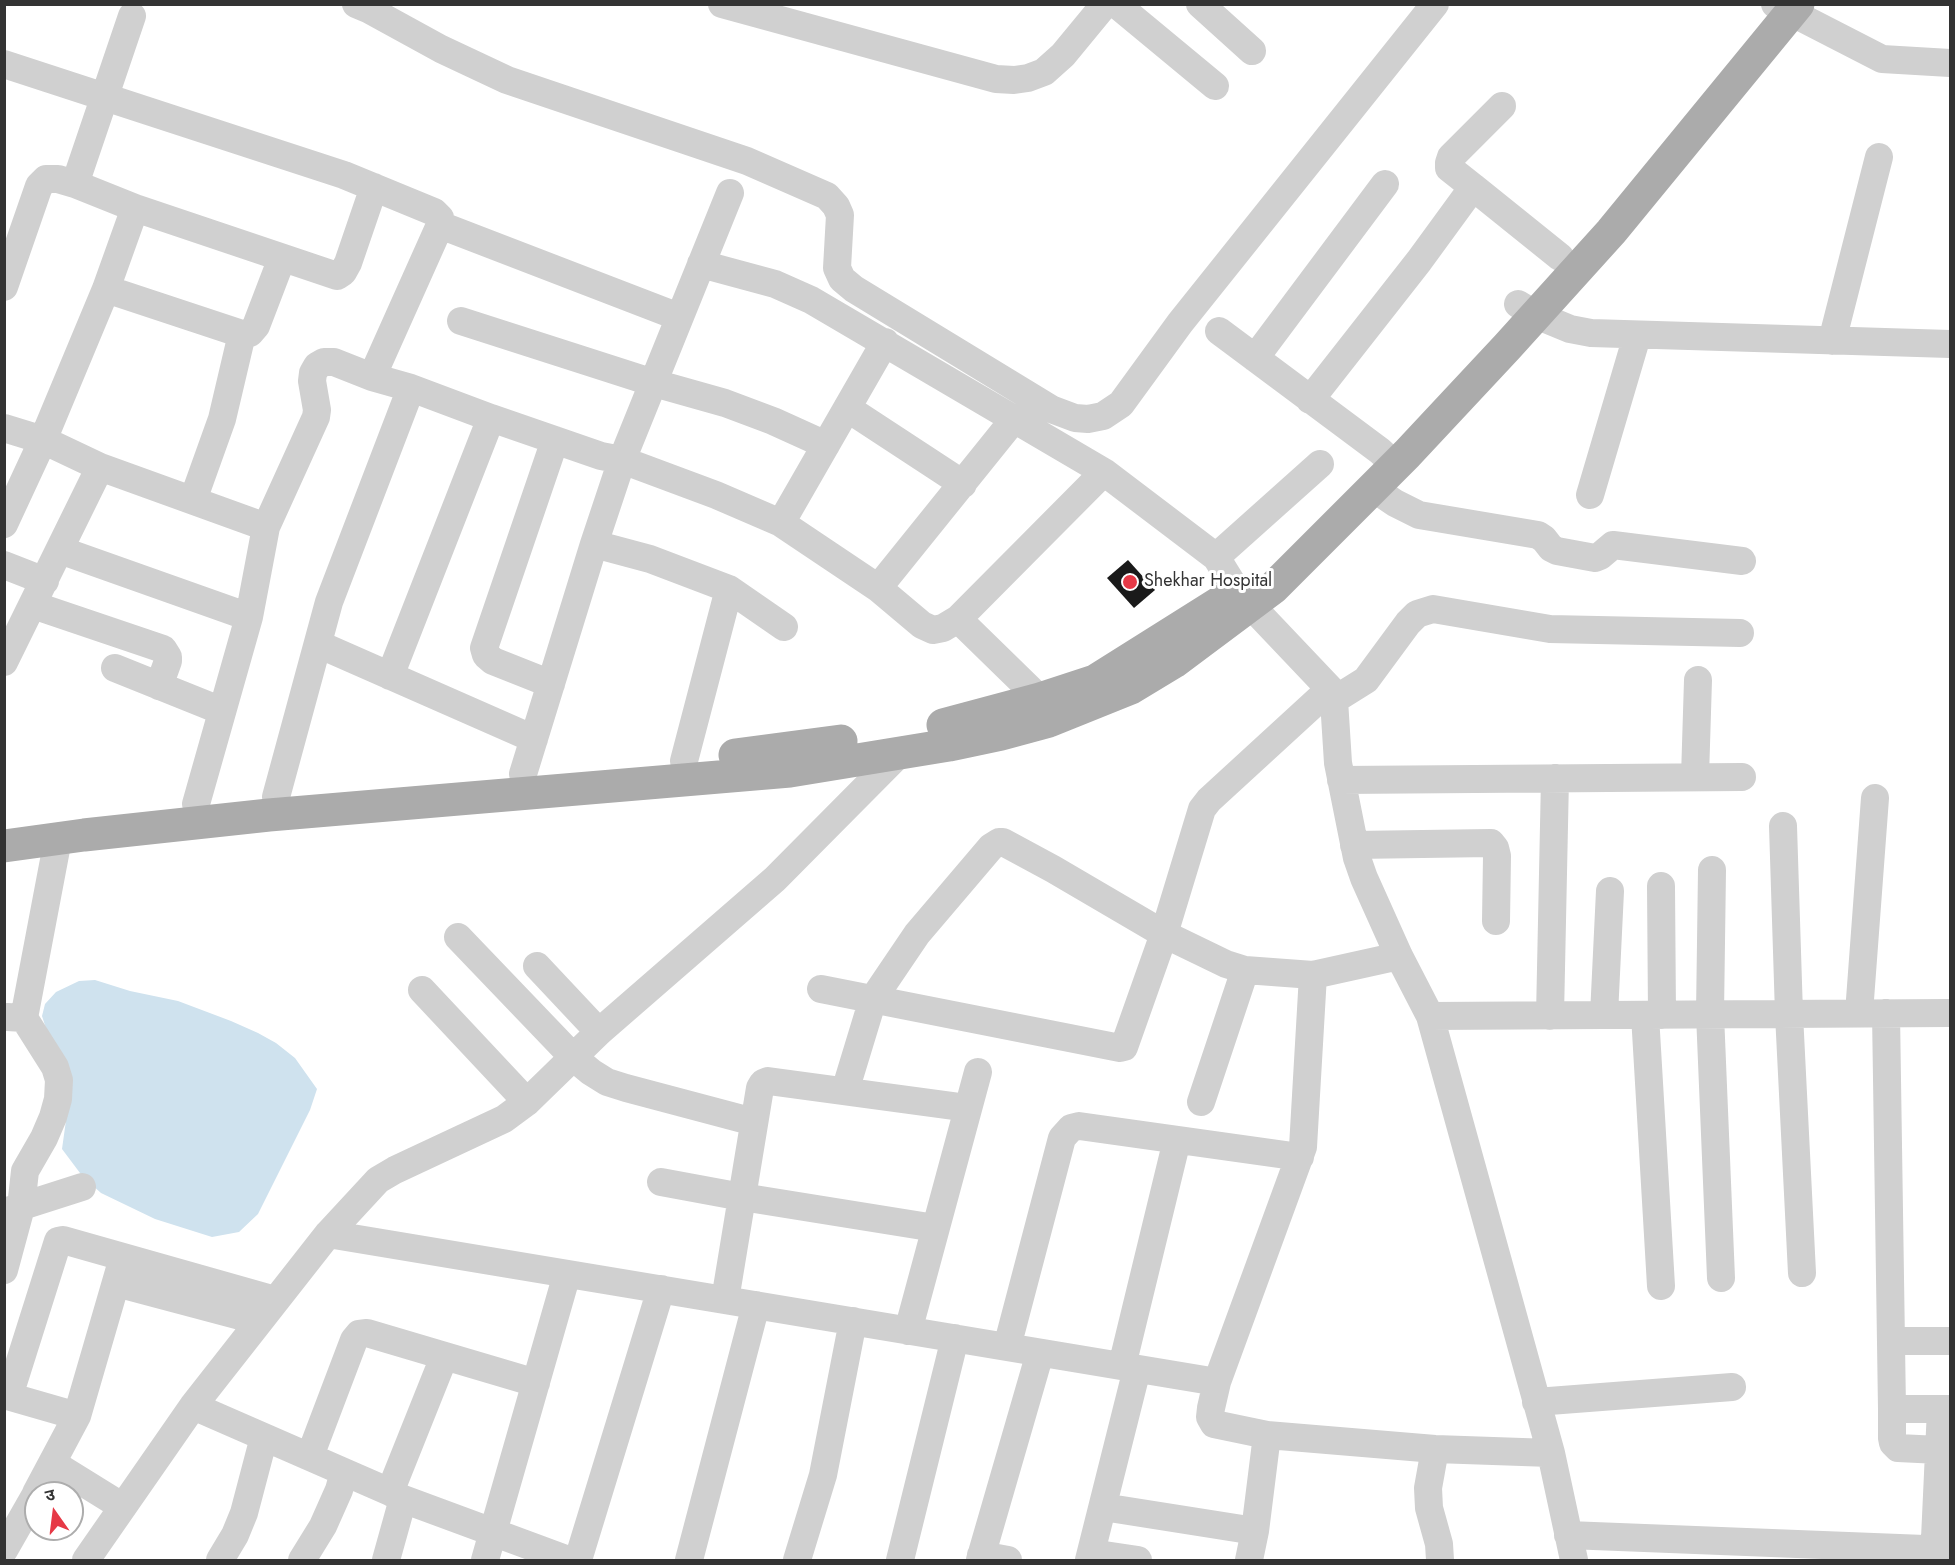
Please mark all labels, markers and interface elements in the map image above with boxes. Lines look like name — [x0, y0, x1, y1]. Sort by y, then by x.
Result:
place label: Shekhar Hospital — [1144, 571, 1272, 593]
marker: Shekhar Hospital — [1121, 573, 1139, 591]
north arrow — [24, 1481, 84, 1541]
text: उ — [43, 1483, 57, 1507]

